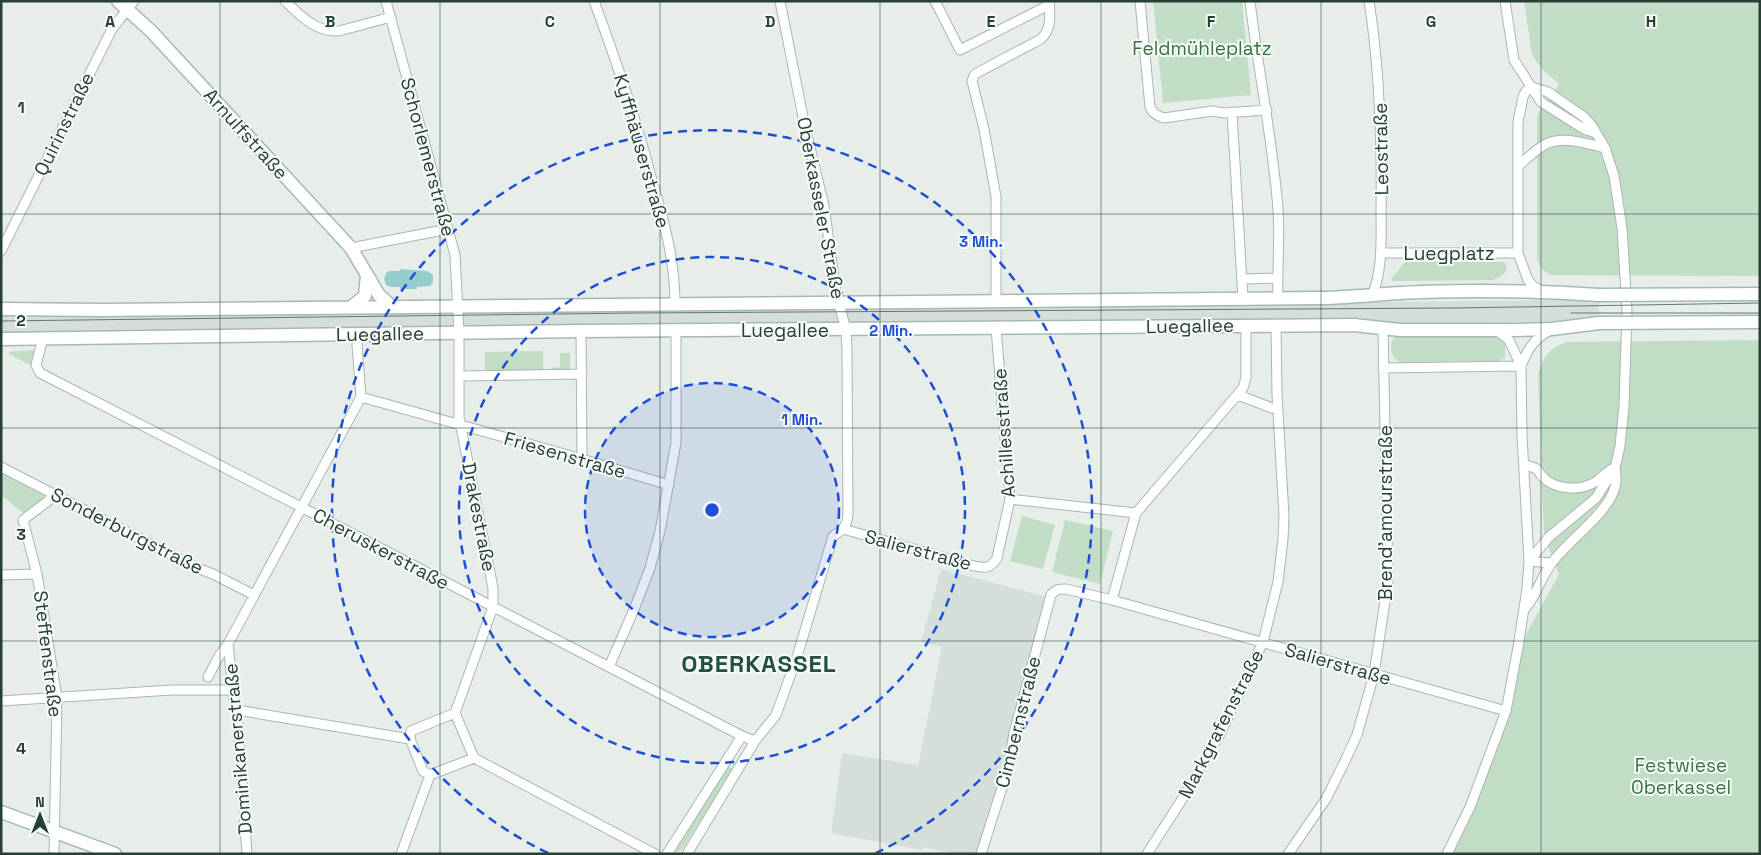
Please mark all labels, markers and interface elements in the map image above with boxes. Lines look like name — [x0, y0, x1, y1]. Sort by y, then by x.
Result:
text: A — [105, 11, 115, 32]
text: B — [325, 11, 335, 32]
text: C — [545, 11, 555, 32]
text: D — [765, 11, 775, 32]
text: E — [987, 11, 996, 32]
text: F — [1207, 11, 1216, 32]
text: G — [1426, 11, 1436, 32]
text: H — [1646, 11, 1656, 32]
park label: Feldmühleplatz — [1132, 36, 1272, 61]
street label: Quirinstraße — [28, 68, 100, 180]
street label: Kyffhäuserstraße — [608, 71, 676, 231]
street label: Schorlemerstraße — [395, 75, 461, 239]
street label: Arnulfstraße — [198, 83, 294, 185]
text: 1 — [17, 97, 25, 118]
street label: Leostraße — [1368, 102, 1394, 196]
street label: Oberkasseler Straße — [791, 115, 851, 301]
text: 3 Min. — [959, 232, 1003, 251]
street label: Luegplatz — [1403, 241, 1495, 266]
text: 2 — [16, 310, 26, 331]
street label: Luegallee — [1146, 313, 1234, 339]
street label: Luegallee — [741, 318, 829, 343]
street label: Luegallee — [336, 321, 424, 347]
text: 2 Min. — [869, 321, 913, 340]
street label: Achillesstraße — [987, 367, 1021, 499]
text: 1 Min. — [781, 410, 823, 429]
street label: Brend'amourstraße — [1373, 425, 1398, 601]
street label: Friesenstraße — [501, 426, 629, 484]
street label: Drakestraße — [456, 460, 502, 574]
street label: Sonderburgstraße — [46, 482, 208, 580]
centre of rings — [703, 501, 721, 519]
street label: Cheruskerstraße — [308, 502, 454, 596]
text: 3 — [16, 524, 26, 545]
street label: Salierstraße — [862, 524, 974, 576]
street label: Steffenstraße — [28, 589, 68, 719]
street label: Salierstraße — [1282, 637, 1394, 691]
street label: Markgrafenstraße — [1173, 645, 1269, 803]
district label: OBERKASSEL — [681, 648, 837, 679]
street label: Cimbernstraße — [990, 653, 1046, 791]
street label: Dominikanerstraße — [218, 662, 258, 836]
text: 4 — [16, 738, 26, 759]
park label: Festwiese Oberkassel — [1631, 753, 1731, 800]
north arrow — [15, 790, 65, 840]
text: N — [35, 793, 45, 811]

